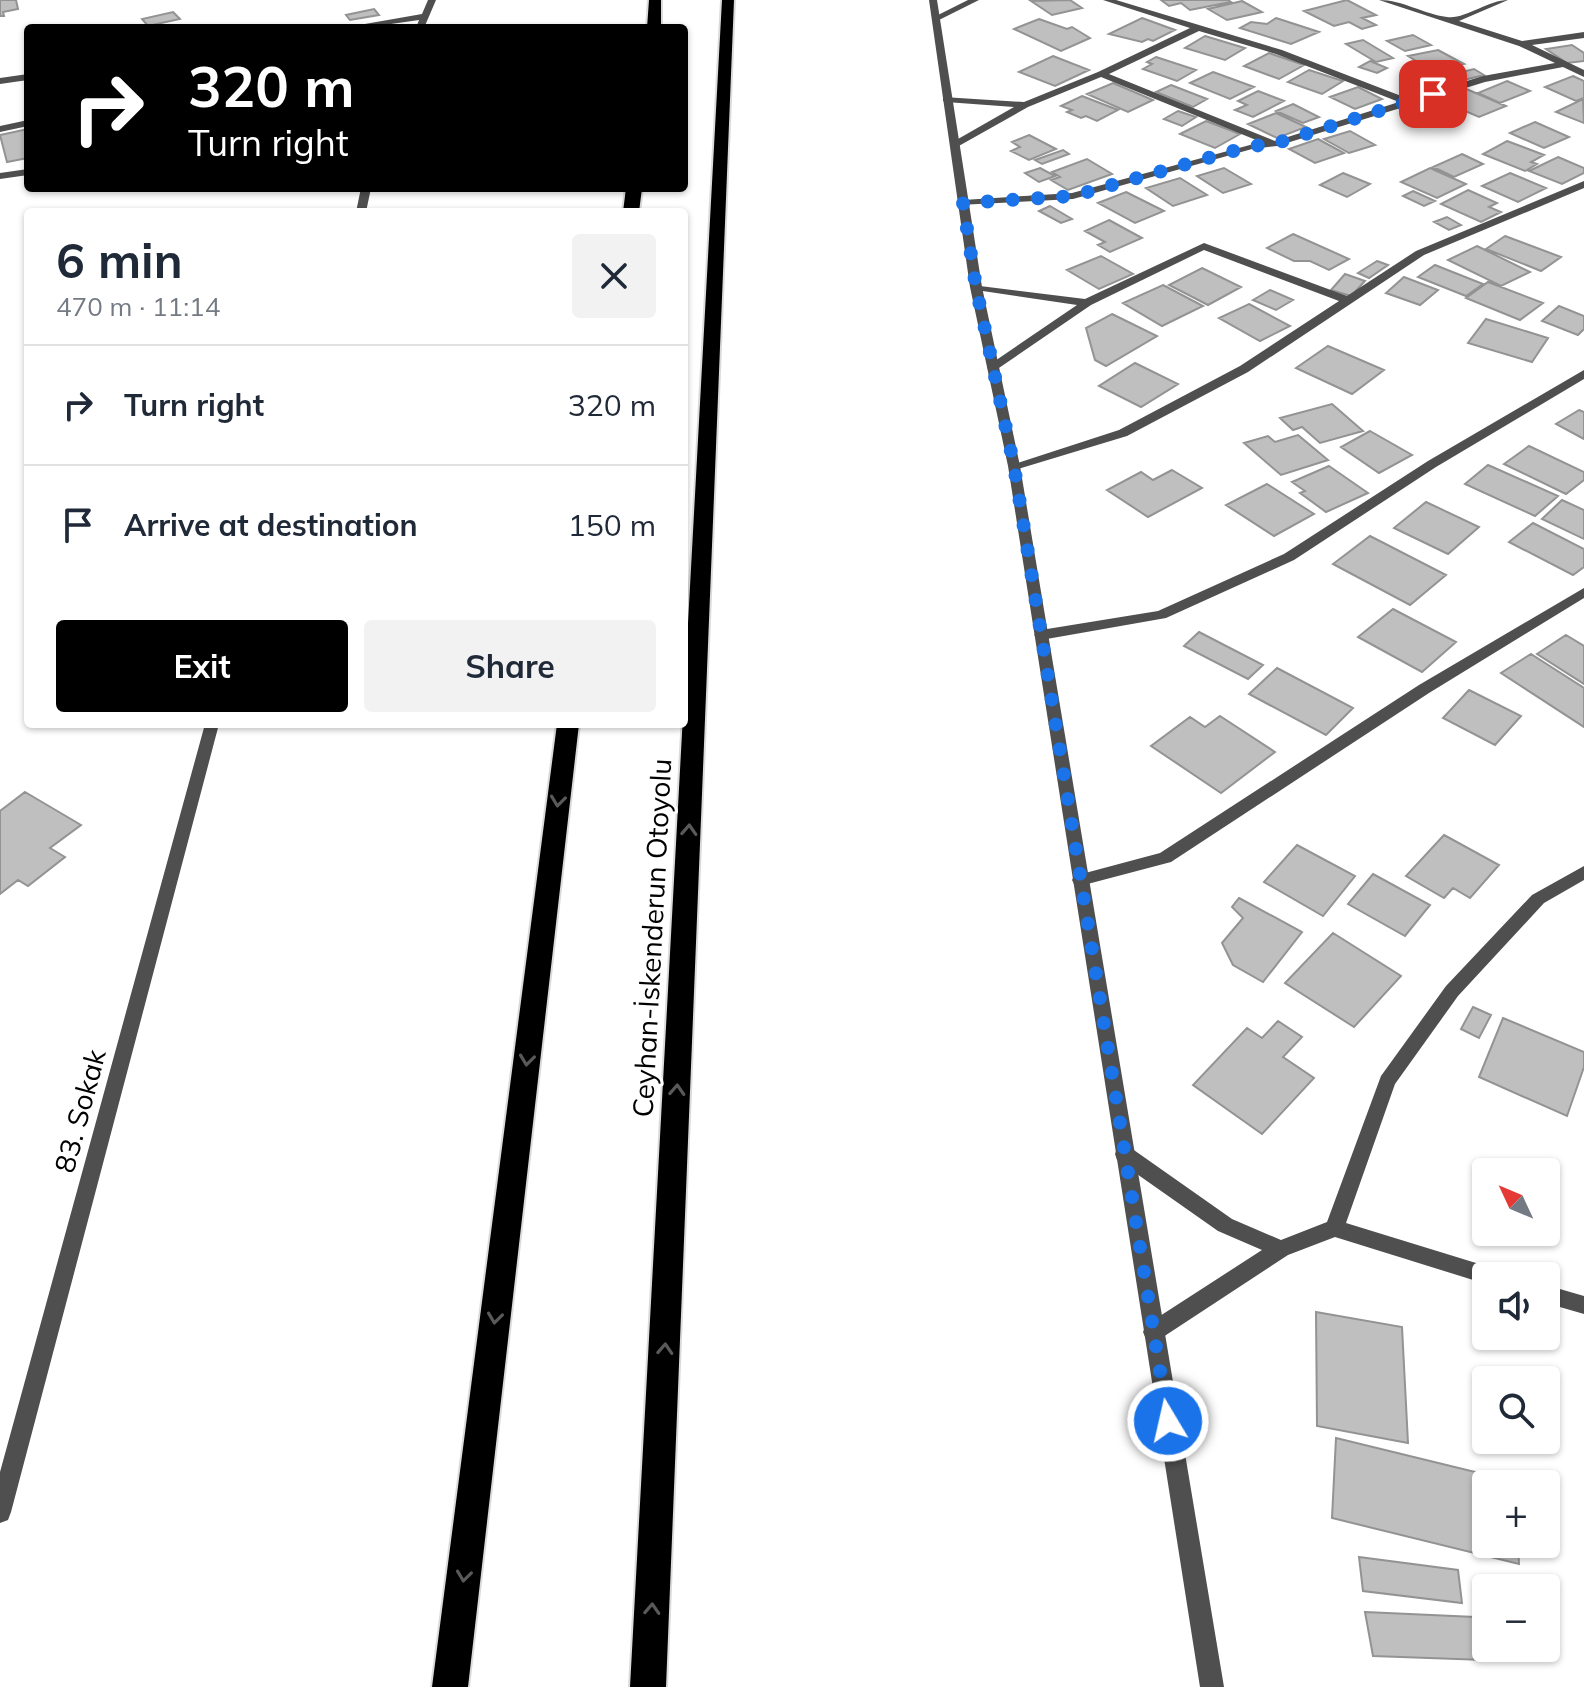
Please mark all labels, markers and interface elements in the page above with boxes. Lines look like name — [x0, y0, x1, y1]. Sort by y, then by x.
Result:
text: 320 m — [188, 51, 355, 121]
icon: right — [56, 56, 160, 160]
pin — [1399, 60, 1467, 128]
icon: arrive — [1411, 72, 1455, 116]
text: Turn right — [188, 120, 349, 165]
text: 6 min — [56, 230, 183, 290]
button: close — [572, 234, 656, 318]
text: 470 m · 11:14 — [56, 290, 220, 323]
icon: right — [56, 383, 100, 427]
text: Turn right — [124, 386, 264, 424]
text: 320 m — [568, 386, 656, 424]
icon: arrive — [56, 503, 100, 547]
text: Arrive at destination — [124, 506, 418, 544]
text: 150 m — [568, 506, 656, 544]
button: Exit — [56, 620, 348, 712]
button: Share — [364, 620, 656, 712]
street label: Ceyhan-İskenderun Otoyolu — [625, 758, 678, 1118]
one-way arrow — [550, 795, 567, 808]
one-way arrow — [681, 823, 698, 836]
street label: 83. Sokak — [46, 1045, 113, 1176]
one-way arrow — [518, 1053, 535, 1066]
one-way arrow — [668, 1083, 685, 1096]
north arrow — [1472, 1158, 1560, 1246]
map controls — [1472, 1158, 1560, 1662]
button: sound — [1472, 1262, 1560, 1350]
one-way arrow — [487, 1311, 504, 1324]
one-way arrow — [656, 1342, 673, 1355]
button: search — [1472, 1366, 1560, 1454]
position arrow — [1126, 1379, 1210, 1463]
button: + — [1472, 1470, 1560, 1558]
one-way arrow — [455, 1570, 472, 1583]
button: − — [1472, 1574, 1560, 1662]
one-way arrow — [644, 1602, 661, 1615]

